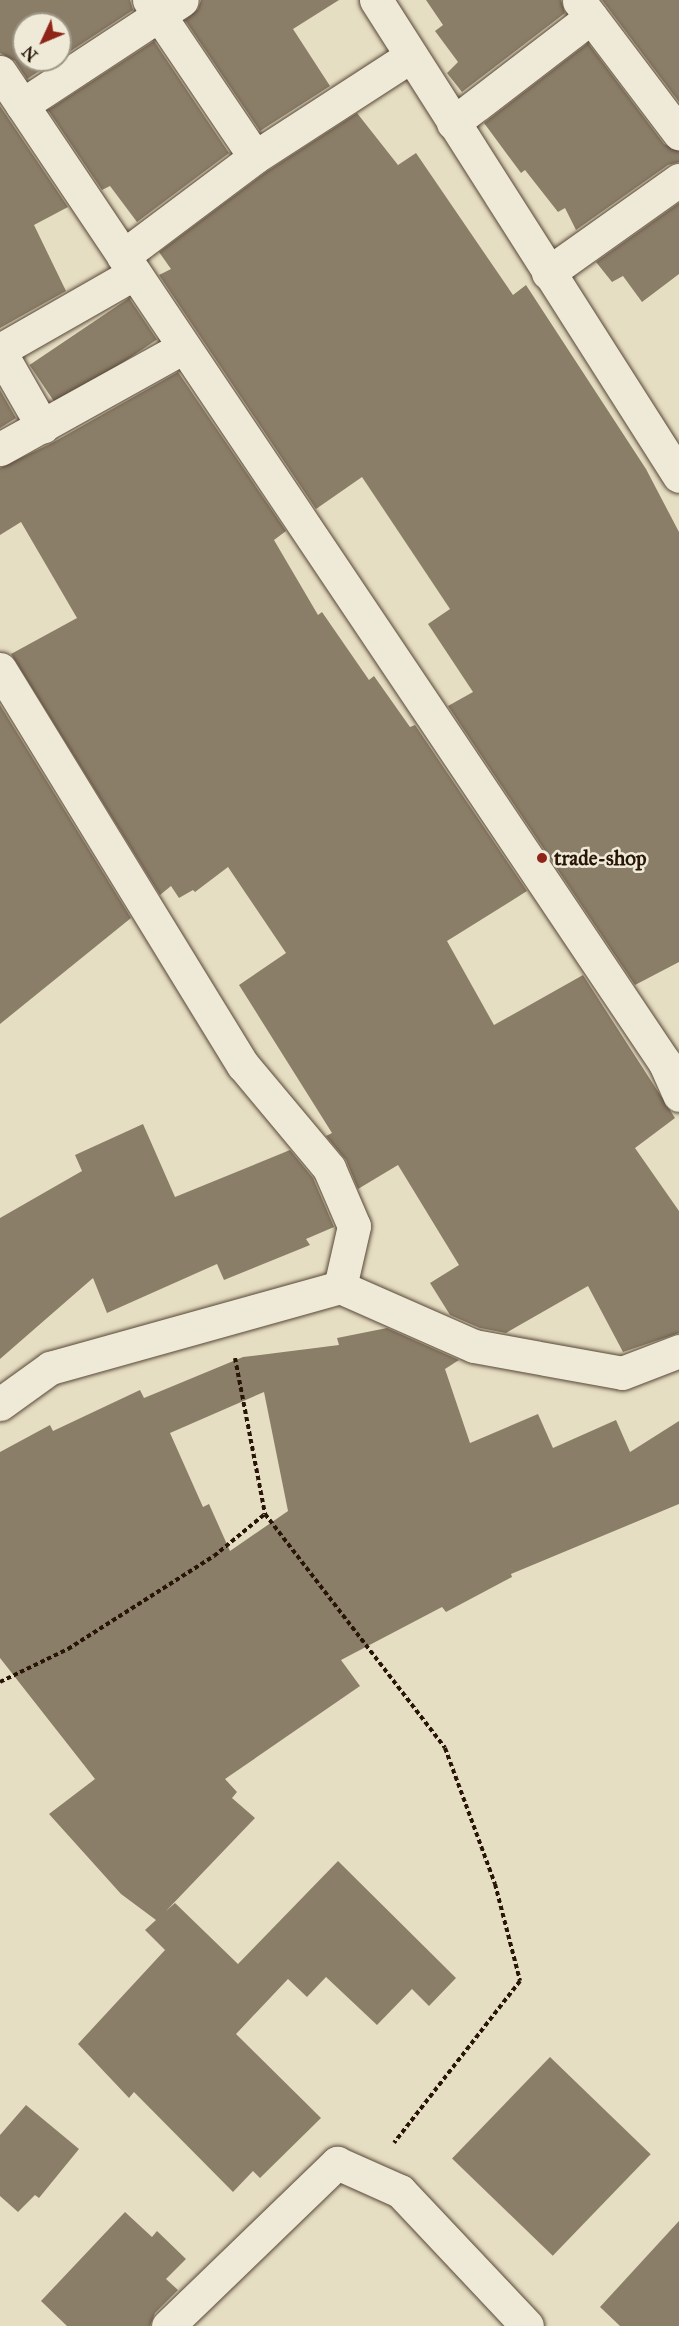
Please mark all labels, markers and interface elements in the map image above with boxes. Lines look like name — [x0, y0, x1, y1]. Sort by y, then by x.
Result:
north arrow — [12, 12, 72, 72]
text: N — [19, 42, 42, 65]
place label: trade-shop — [554, 845, 647, 871]
marker: trade-shop — [535, 851, 549, 865]

